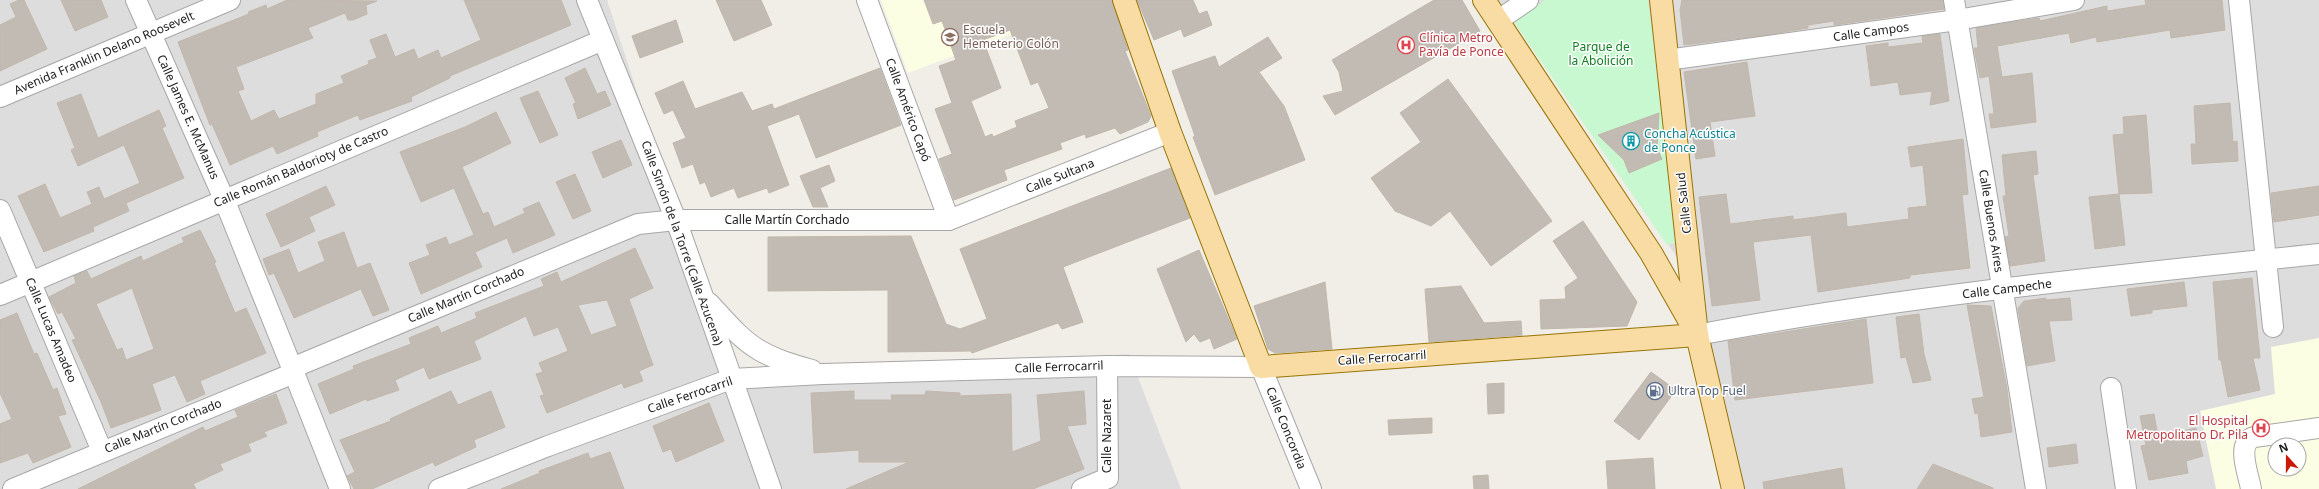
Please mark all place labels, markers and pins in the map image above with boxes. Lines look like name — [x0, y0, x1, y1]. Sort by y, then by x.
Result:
place label: Escuela Hemeterio Colón — [963, 21, 1059, 52]
school or university icon: Escuela Hemeterio Colón — [940, 27, 960, 47]
place label: Clínica Metro Pavía de Ponce — [1419, 29, 1504, 60]
hospital icon: Clínica Metro Pavía de Ponce — [1396, 35, 1416, 55]
place label: Concha Acústica de Ponce — [1644, 125, 1736, 156]
building icon: Concha Acústica de Ponce — [1621, 131, 1641, 151]
fuel station icon: Ultra Top Fuel — [1645, 381, 1665, 401]
place label: Ultra Top Fuel — [1668, 382, 1746, 399]
place label: El Hospital Metropolitano Dr. Pila — [2126, 412, 2248, 443]
hospital icon: El Hospital Metropolitano Dr. Pila — [2251, 418, 2271, 438]

